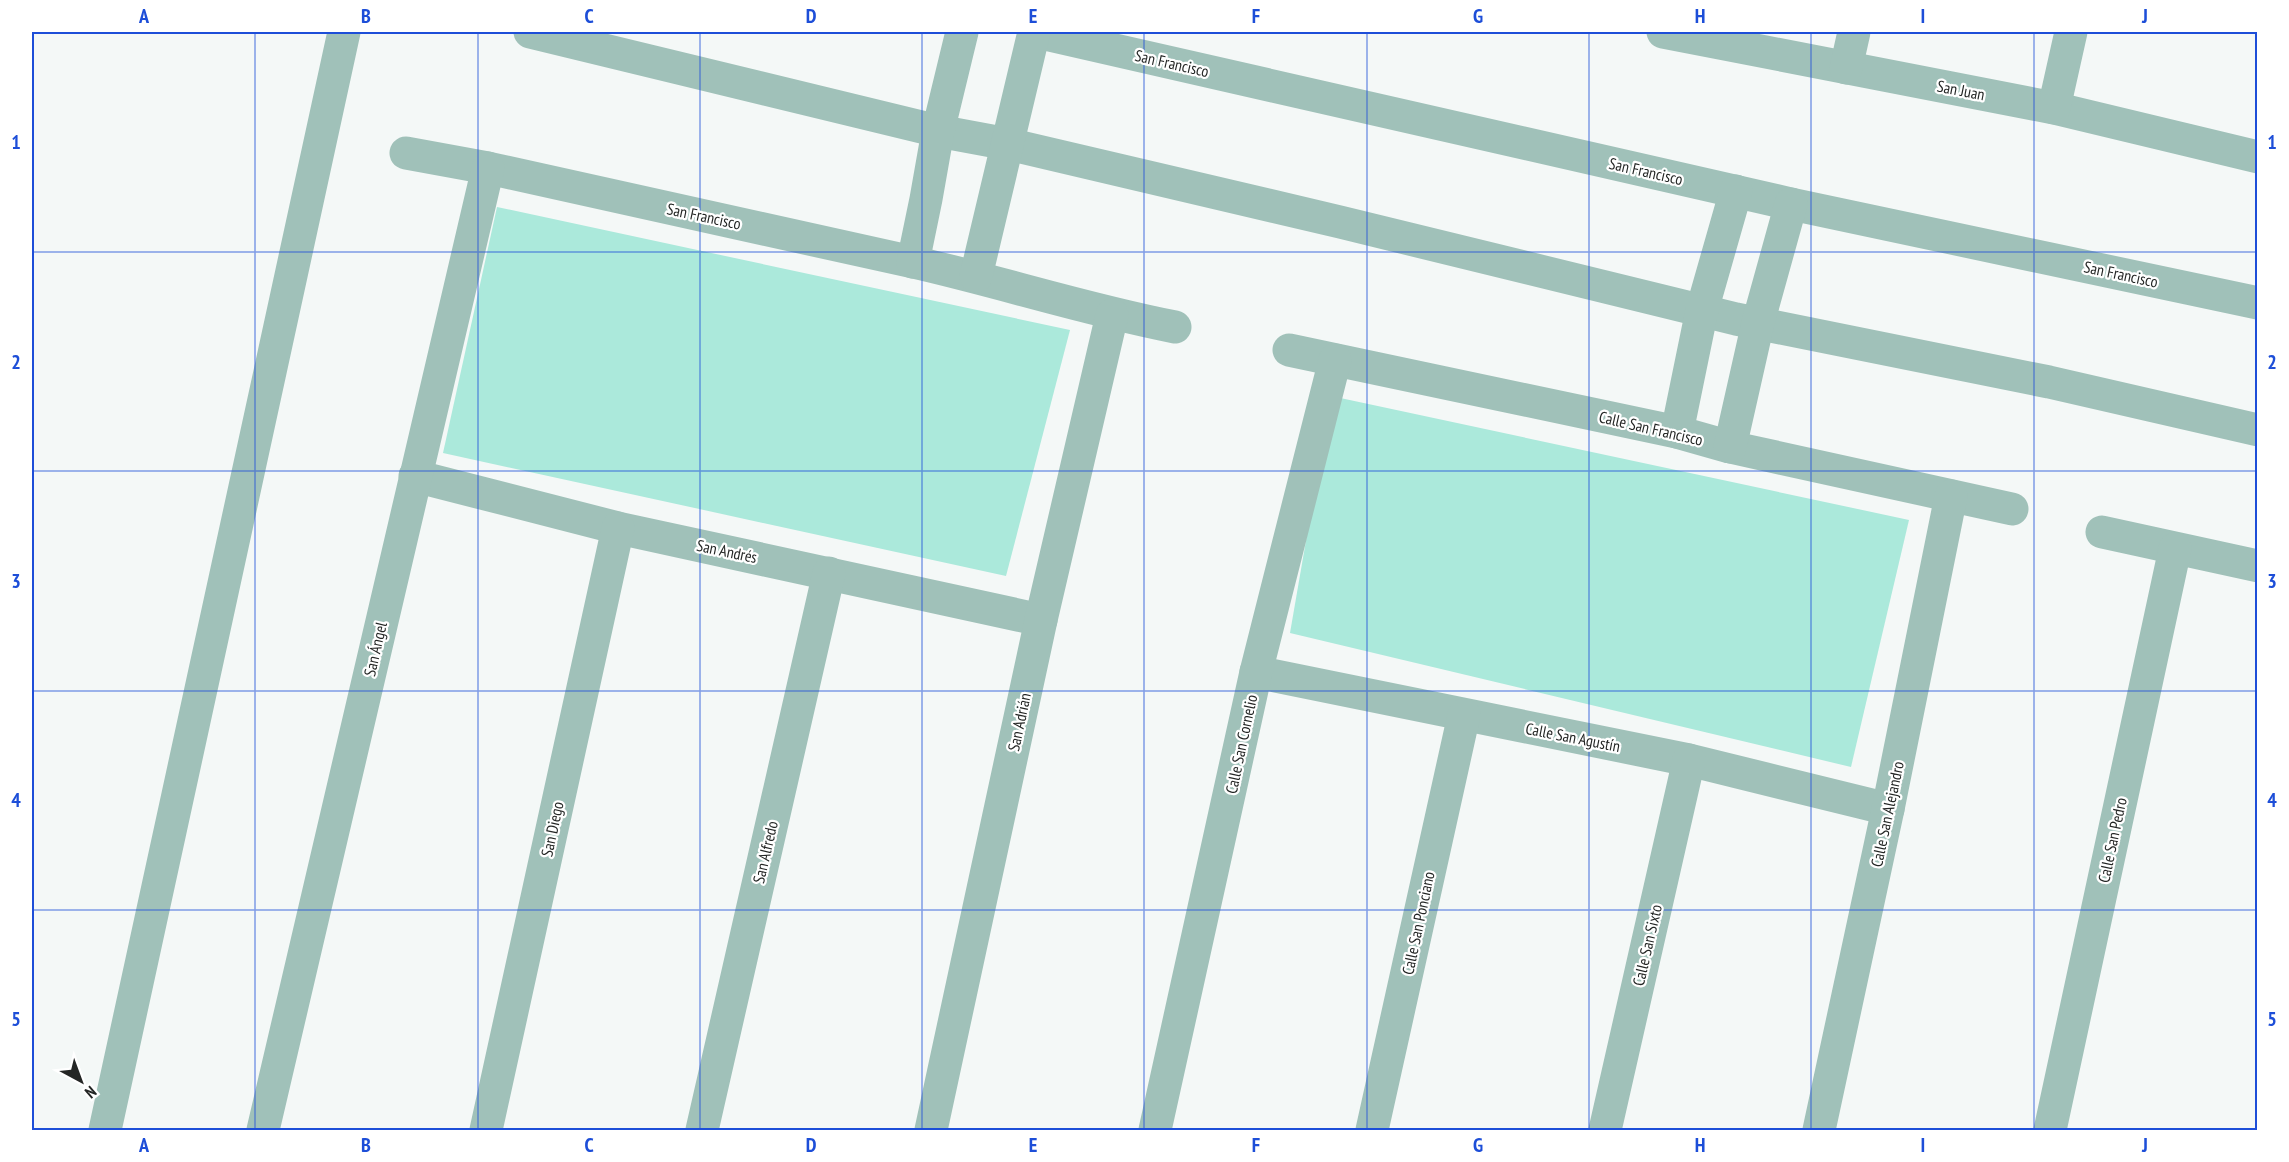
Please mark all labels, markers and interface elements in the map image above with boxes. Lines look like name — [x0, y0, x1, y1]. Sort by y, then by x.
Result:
text: A — [138, 3, 150, 29]
text: B — [361, 3, 371, 29]
text: C — [584, 3, 594, 29]
text: D — [806, 3, 817, 29]
text: E — [1029, 3, 1037, 29]
text: F — [1252, 3, 1260, 29]
text: G — [1473, 3, 1483, 29]
text: H — [1695, 3, 1705, 29]
text: I — [1921, 3, 1925, 29]
text: J — [2141, 3, 2148, 29]
street label: San Francisco — [1133, 45, 1211, 81]
street label: San Juan — [1936, 76, 1986, 104]
text: 1 — [11, 129, 21, 155]
text: 1 — [2267, 129, 2277, 155]
street label: San Francisco — [1607, 153, 1685, 189]
street label: San Francisco — [665, 198, 743, 234]
street label: San Francisco — [2082, 256, 2160, 292]
text: 2 — [11, 349, 21, 375]
text: 2 — [2267, 349, 2277, 375]
street label: Calle San Francisco — [1597, 406, 1705, 450]
street label: San Andrés — [695, 535, 759, 567]
text: 3 — [11, 568, 21, 594]
text: 3 — [2267, 568, 2277, 594]
street label: San Ángel — [359, 620, 391, 678]
street label: San Adrián — [1003, 691, 1035, 753]
street label: Calle San Cornelio — [1221, 693, 1261, 795]
street label: Calle San Agustín — [1524, 718, 1622, 756]
street label: Calle San Alejandro — [1866, 759, 1908, 869]
text: 4 — [11, 787, 21, 813]
text: 4 — [2267, 787, 2277, 813]
street label: Calle San Pedro — [2093, 796, 2131, 884]
street label: San Diego — [536, 800, 568, 858]
street label: San Alfredo — [748, 819, 782, 885]
street label: Calle San Ponciano — [1397, 870, 1439, 976]
street label: Calle San Sixto — [1628, 902, 1666, 988]
text: 5 — [11, 1006, 21, 1032]
text: 5 — [2267, 1006, 2277, 1032]
north arrow — [51, 1051, 111, 1111]
text: N — [81, 1082, 101, 1103]
text: A — [138, 1132, 150, 1158]
text: B — [361, 1132, 371, 1158]
text: C — [584, 1132, 594, 1158]
text: D — [806, 1132, 817, 1158]
text: E — [1029, 1132, 1037, 1158]
text: F — [1252, 1132, 1260, 1158]
text: G — [1473, 1132, 1483, 1158]
text: H — [1695, 1132, 1705, 1158]
text: I — [1921, 1132, 1925, 1158]
text: J — [2141, 1132, 2148, 1158]

